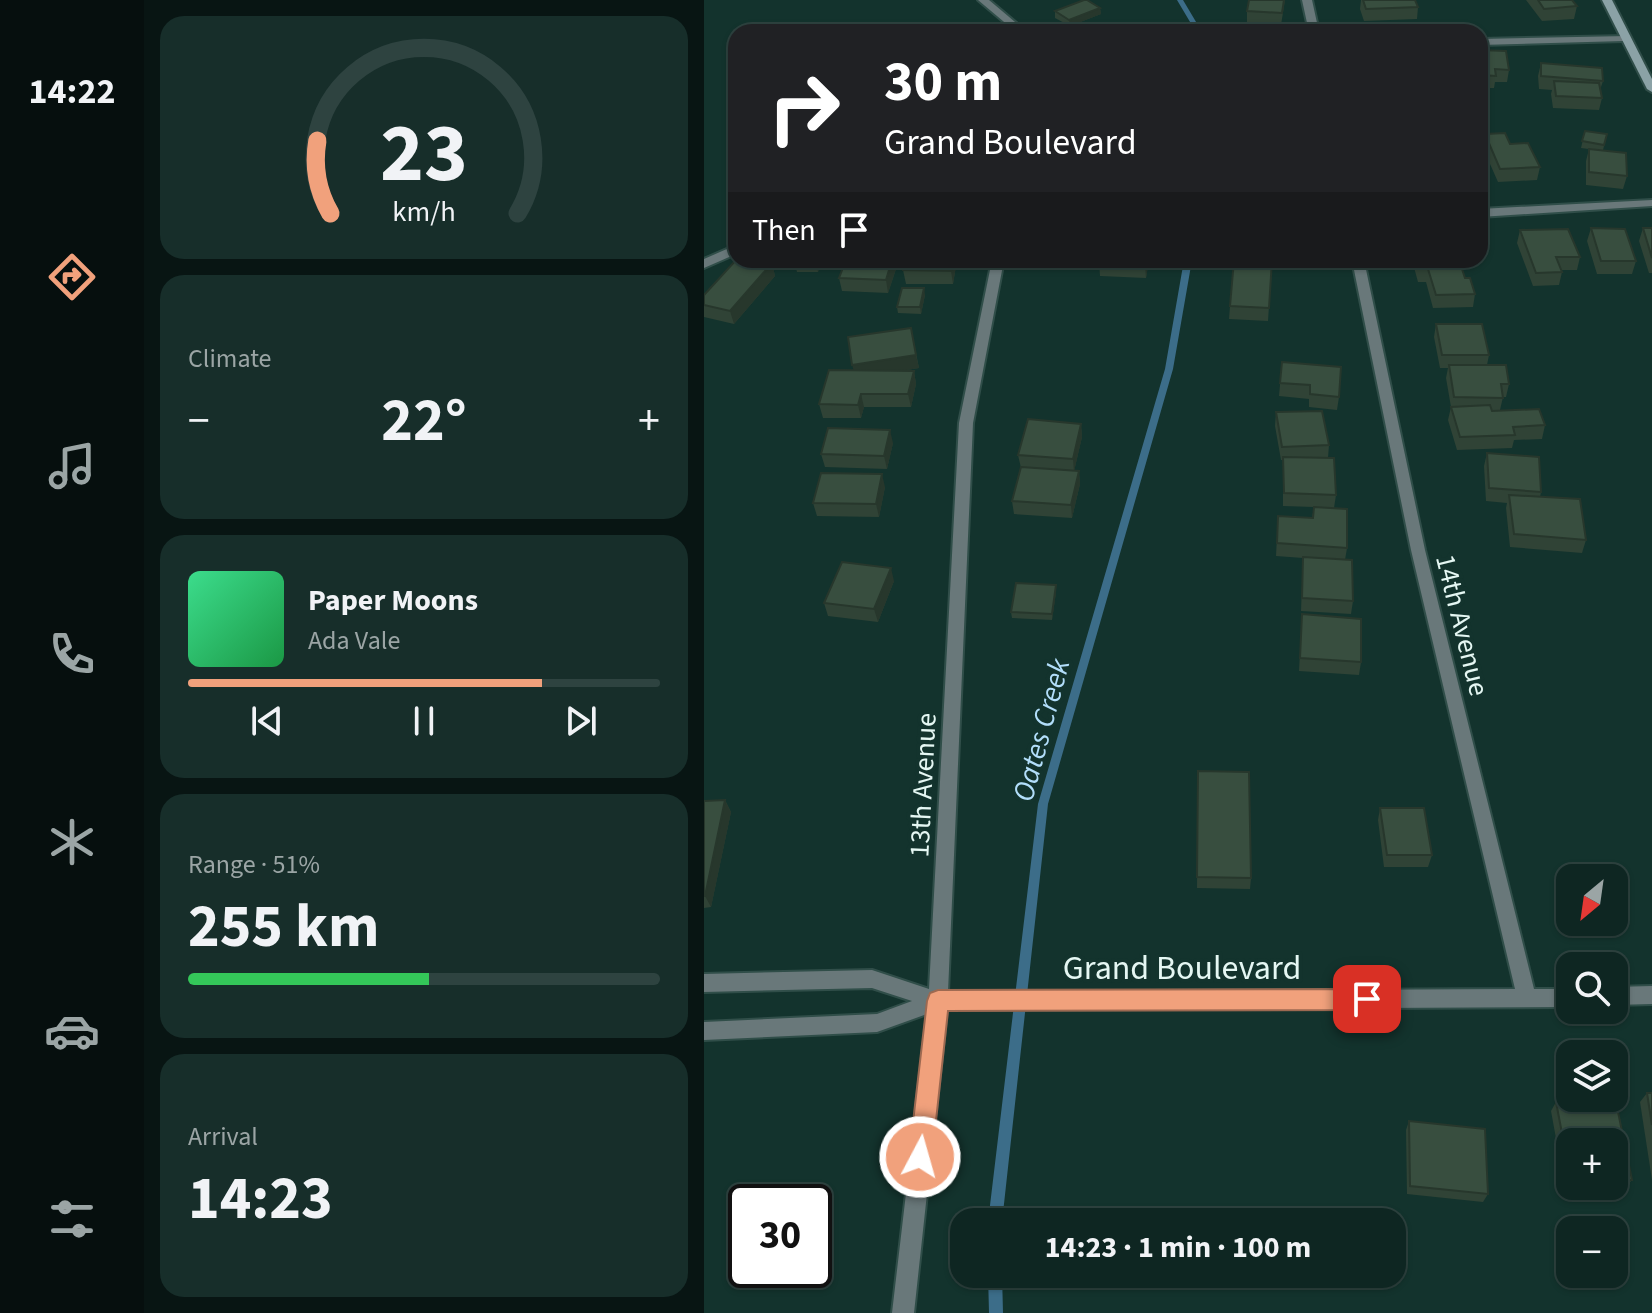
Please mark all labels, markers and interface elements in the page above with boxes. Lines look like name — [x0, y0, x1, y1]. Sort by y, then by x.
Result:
text: 30 m — [884, 43, 1002, 122]
icon: right — [752, 56, 856, 160]
text: 14:22 — [29, 66, 115, 117]
text: 23 — [380, 94, 468, 212]
text: Grand Boulevard — [884, 117, 1137, 168]
text: km/h — [392, 192, 456, 232]
icon: arrive — [832, 208, 876, 252]
text: Then — [752, 209, 816, 252]
icon: directions — [44, 249, 100, 305]
text: Climate — [188, 340, 272, 377]
text: 22° — [381, 379, 467, 464]
text: − — [188, 390, 210, 453]
text: + — [638, 390, 660, 453]
icon: music — [44, 438, 100, 494]
street label: 14th Avenue — [1425, 550, 1499, 700]
text: Paper Moons — [308, 579, 478, 622]
text: Ada Vale — [308, 622, 400, 659]
icon: phone — [44, 626, 100, 682]
water label: Oates Creek — [1002, 653, 1081, 806]
icon: previous — [245, 699, 289, 743]
icon: pause — [402, 699, 446, 743]
icon: next — [559, 699, 603, 743]
street label: 13th Avenue — [899, 712, 947, 858]
icon: climate — [44, 814, 100, 870]
text: Range · 51% — [188, 846, 320, 883]
north arrow — [1556, 864, 1628, 936]
map controls — [1556, 864, 1628, 1288]
text: 255 km — [188, 885, 379, 970]
street label: Grand Boulevard — [1063, 944, 1301, 993]
button: search — [1556, 952, 1628, 1024]
pin — [1333, 965, 1401, 1033]
icon: arrive — [1345, 977, 1389, 1021]
icon: car — [44, 1003, 100, 1059]
button: layers — [1556, 1040, 1628, 1112]
position arrow — [878, 1115, 962, 1199]
text: Arrival — [188, 1118, 258, 1155]
button: + — [1556, 1128, 1628, 1200]
text: 14:23 — [188, 1157, 333, 1242]
speed limit sign: 30 — [728, 1184, 832, 1288]
icon: filters — [44, 1191, 100, 1247]
button: − — [1556, 1216, 1628, 1288]
text: 14:23 · 1 min · 100 m — [1045, 1226, 1311, 1269]

